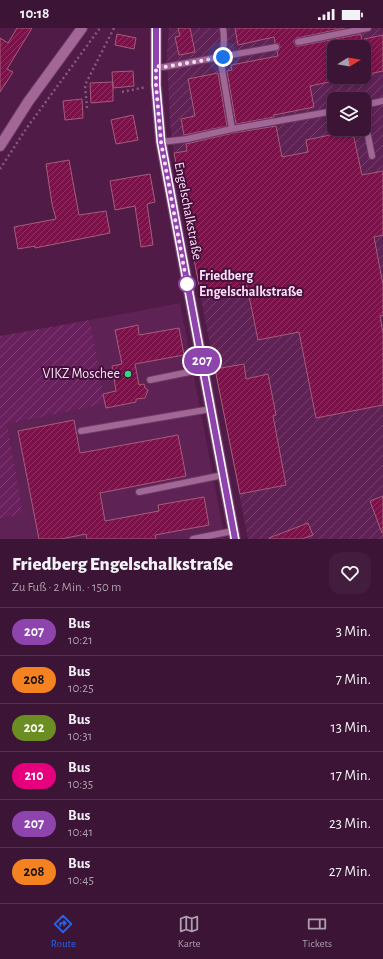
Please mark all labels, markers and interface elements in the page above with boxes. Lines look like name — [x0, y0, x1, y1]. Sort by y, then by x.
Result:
text: 10:18 — [20, 6, 49, 21]
north arrow — [327, 40, 371, 84]
map controls — [327, 40, 371, 136]
your location — [213, 47, 233, 67]
button: layers — [327, 92, 371, 136]
street label: Engelschalkstraße — [172, 161, 204, 261]
place label: Friedberg Engelschalkstraße — [199, 269, 303, 299]
marker: Friedberg Engelschalkstraße — [178, 275, 196, 293]
line badge: 207 — [179, 348, 225, 374]
text: 207 — [192, 354, 212, 368]
place label: VIKZ Moschee — [43, 367, 120, 381]
marker: VIKZ Moschee — [123, 369, 133, 379]
button: heart — [329, 552, 371, 594]
text: Friedberg Engelschalkstraße — [12, 555, 233, 574]
text: Zu Fuß · 2 Min. · 150 m — [12, 581, 121, 594]
text: Bus — [68, 616, 90, 631]
text: 3 Min. — [336, 624, 371, 639]
text: 207 — [24, 625, 44, 639]
text: 10:21 — [68, 634, 93, 647]
text: Bus — [68, 664, 90, 679]
text: 7 Min. — [336, 672, 371, 687]
text: 208 — [24, 673, 44, 687]
text: 10:25 — [68, 682, 94, 695]
text: Bus — [68, 712, 90, 727]
text: 13 Min. — [331, 720, 371, 735]
text: 202 — [24, 721, 44, 735]
text: 10:31 — [68, 730, 92, 743]
text: Bus — [68, 760, 90, 775]
text: 17 Min. — [330, 768, 371, 783]
text: 210 — [25, 769, 43, 783]
text: 10:35 — [68, 778, 93, 791]
text: Bus — [68, 808, 90, 823]
text: 23 Min. — [329, 816, 371, 831]
text: 207 — [24, 817, 44, 831]
text: 10:41 — [68, 826, 93, 839]
text: Bus — [68, 856, 90, 871]
text: 27 Min. — [329, 864, 371, 879]
text: 208 — [24, 865, 44, 879]
text: 10:45 — [68, 874, 94, 887]
tab: Route — [51, 913, 76, 950]
tab: Karte — [178, 913, 201, 950]
tab: Tickets — [302, 913, 332, 950]

